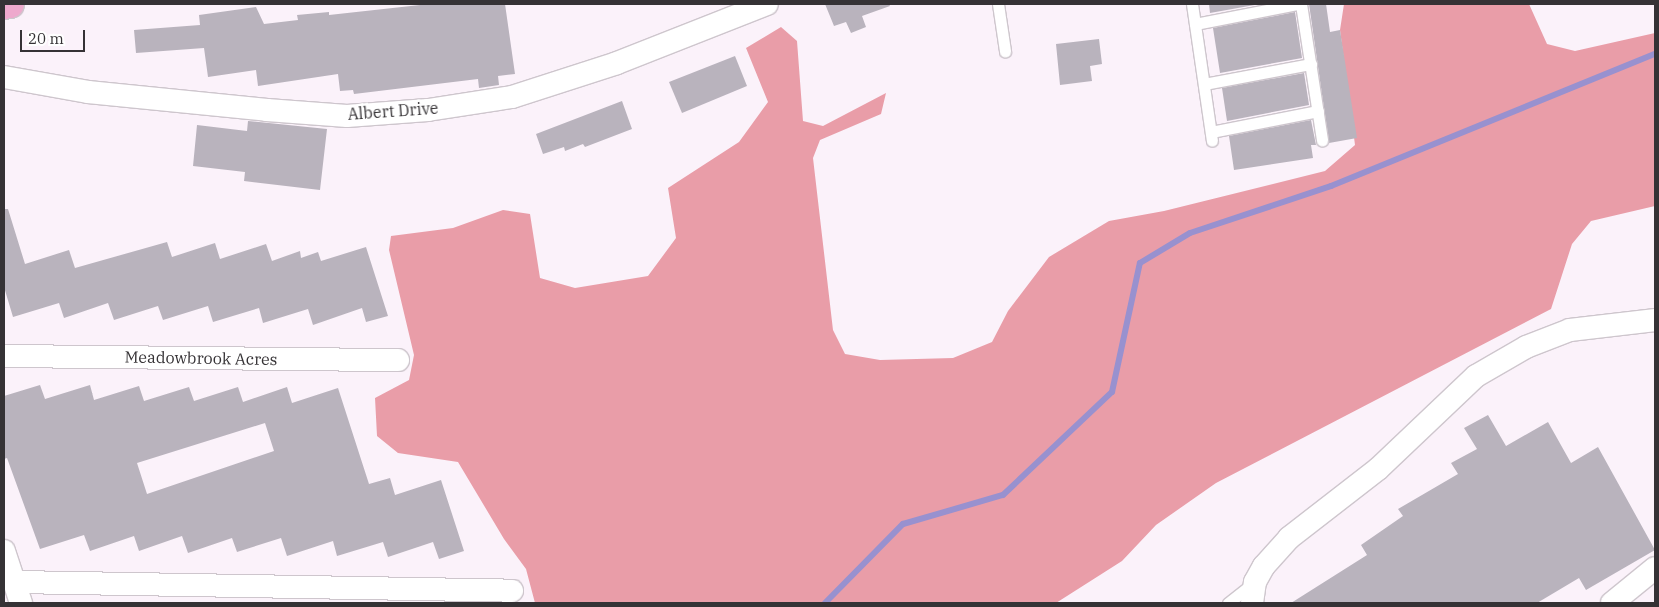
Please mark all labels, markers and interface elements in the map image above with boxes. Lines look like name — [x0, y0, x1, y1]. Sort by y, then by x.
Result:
scale bar — [22, 20, 88, 52]
text: 20 m — [28, 29, 64, 48]
street label: Albert Drive — [347, 98, 439, 124]
street label: Meadowbrook Acres — [124, 347, 278, 369]

